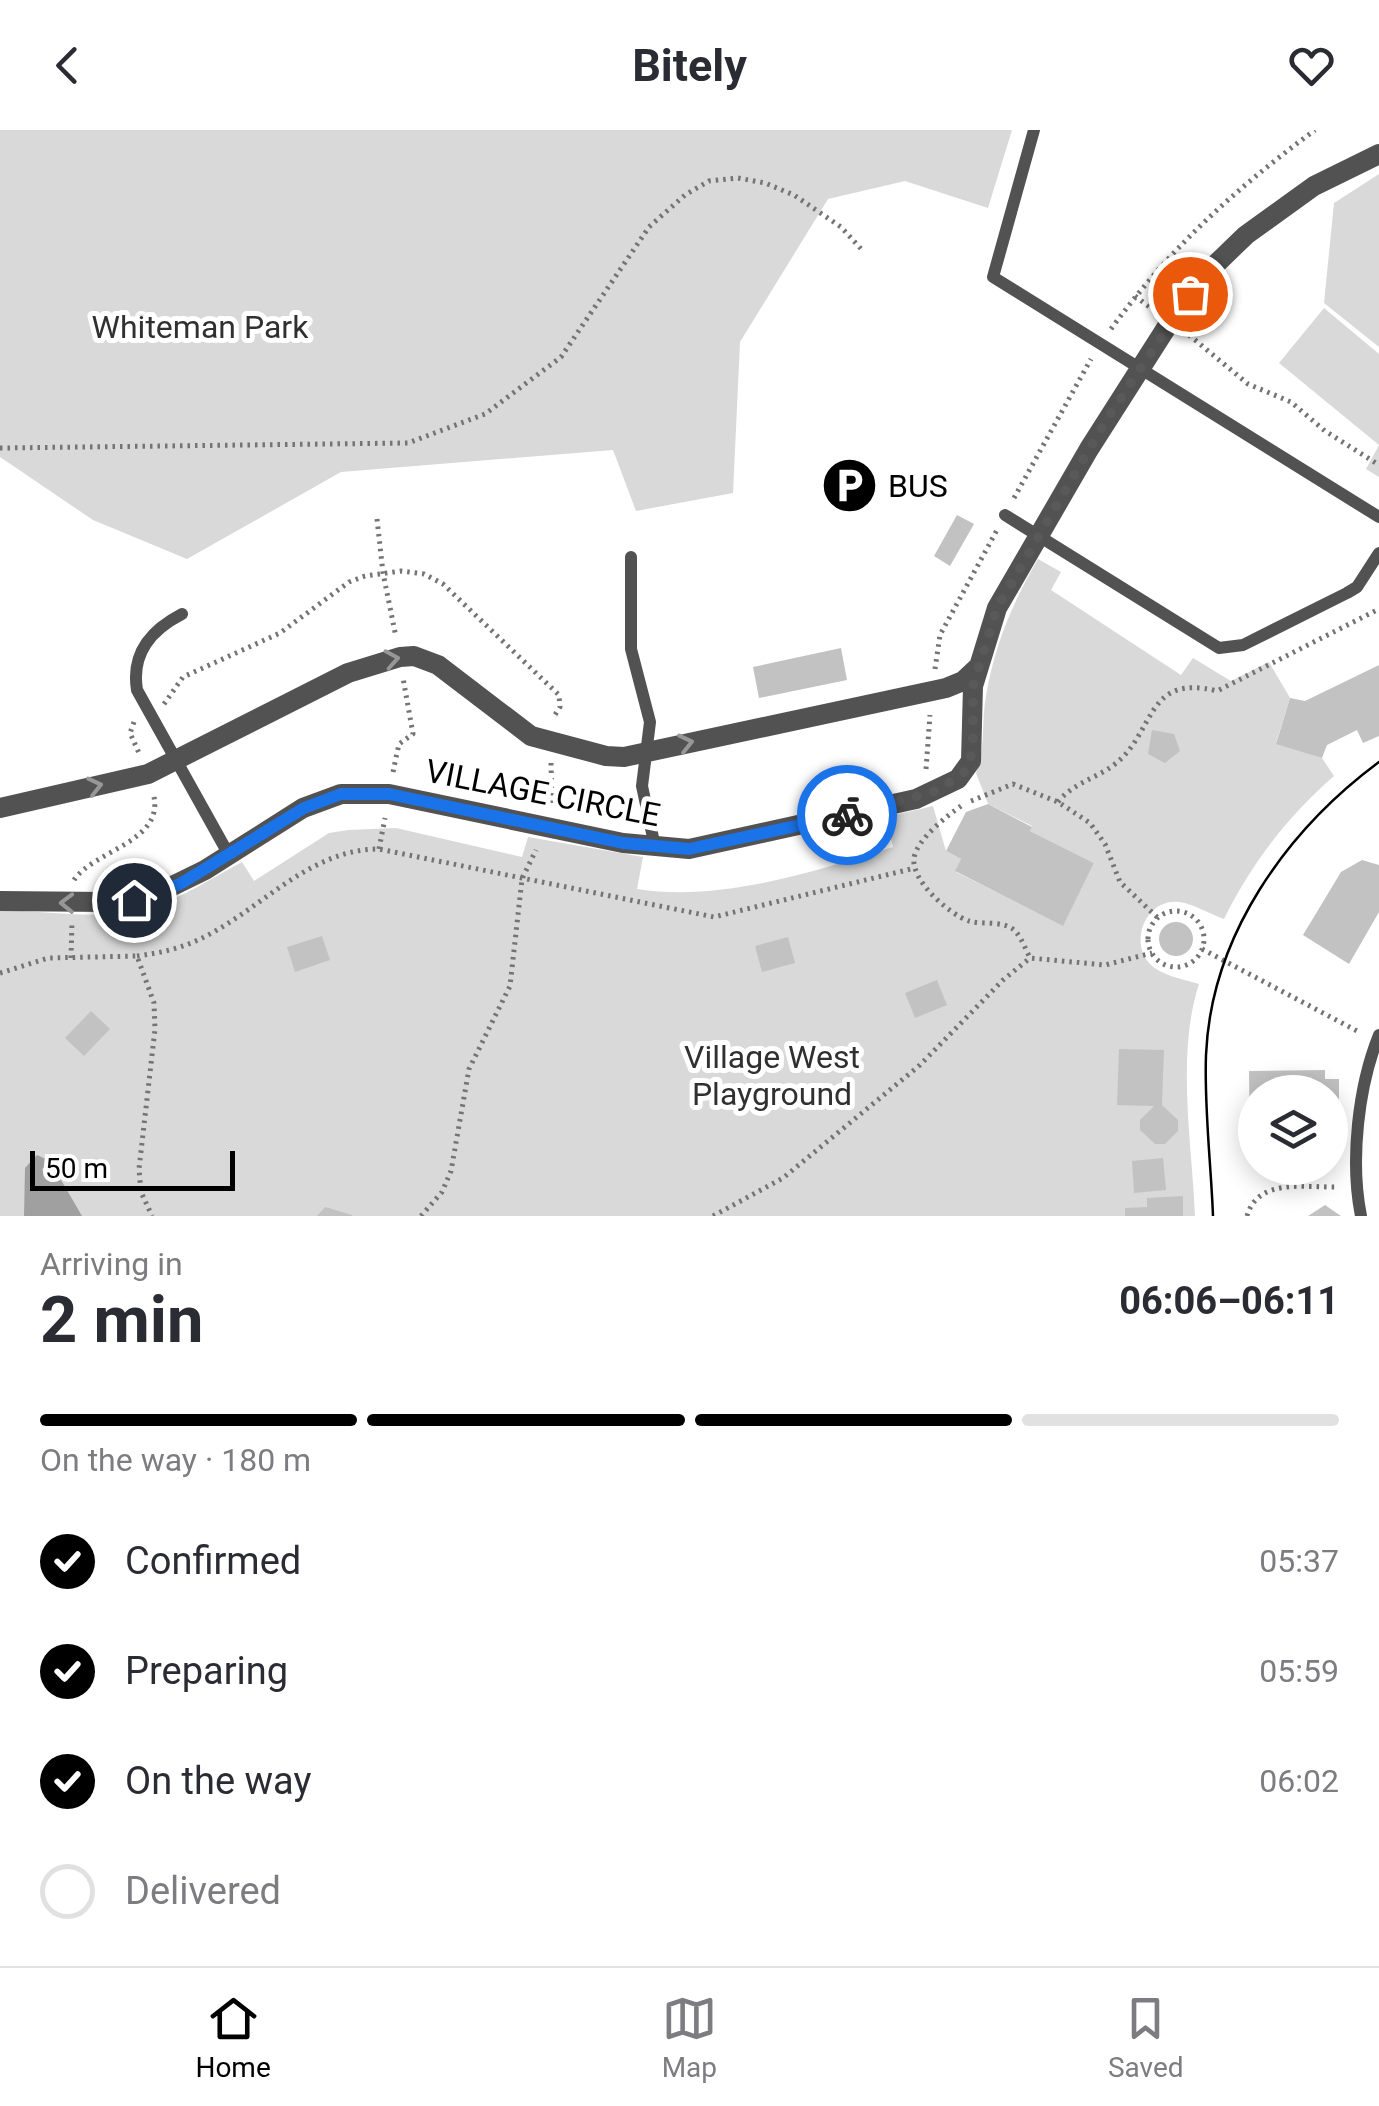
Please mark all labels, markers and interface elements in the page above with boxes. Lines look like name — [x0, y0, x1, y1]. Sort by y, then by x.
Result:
icon: back — [40, 38, 95, 93]
icon: heart — [1284, 38, 1339, 93]
text: Bitely — [632, 39, 747, 92]
pin — [1148, 252, 1233, 337]
icon: bag — [1163, 267, 1218, 322]
park label: Whiteman Park — [92, 308, 309, 346]
parking icon: BUS — [819, 456, 879, 516]
place label: BUS — [888, 467, 948, 505]
one-way arrow — [384, 649, 400, 670]
one-way arrow — [677, 734, 694, 755]
street label: VILLAGE CIRCLE — [423, 752, 663, 834]
courier — [797, 765, 897, 865]
one-way arrow — [86, 777, 103, 798]
icon: bike — [820, 788, 875, 843]
pin — [92, 858, 177, 943]
icon: home — [107, 873, 162, 928]
one-way arrow — [59, 892, 74, 914]
park label: Village West Playground — [684, 1038, 860, 1113]
map controls — [1238, 1075, 1348, 1185]
button: layers — [1238, 1075, 1348, 1185]
scale bar — [30, 1146, 235, 1190]
text: 50 m — [45, 1152, 108, 1185]
text: Arriving in — [40, 1245, 183, 1283]
text: 06:06–06:11 — [1119, 1279, 1339, 1323]
text: 2 min — [40, 1282, 203, 1358]
text: On the way · 180 m — [40, 1441, 311, 1479]
icon: check — [40, 1534, 95, 1589]
text: Confirmed — [125, 1539, 301, 1583]
text: 05:37 — [1259, 1542, 1339, 1580]
icon: check — [40, 1644, 95, 1699]
text: Preparing — [125, 1649, 288, 1693]
text: 05:59 — [1259, 1652, 1339, 1690]
icon: check — [40, 1754, 95, 1809]
text: On the way — [125, 1759, 311, 1803]
text: 06:02 — [1259, 1762, 1339, 1800]
text: Delivered — [125, 1869, 281, 1913]
tab: Home — [195, 1991, 271, 2084]
tab: Map — [662, 1991, 717, 2084]
tab: Saved — [1108, 1991, 1184, 2084]

